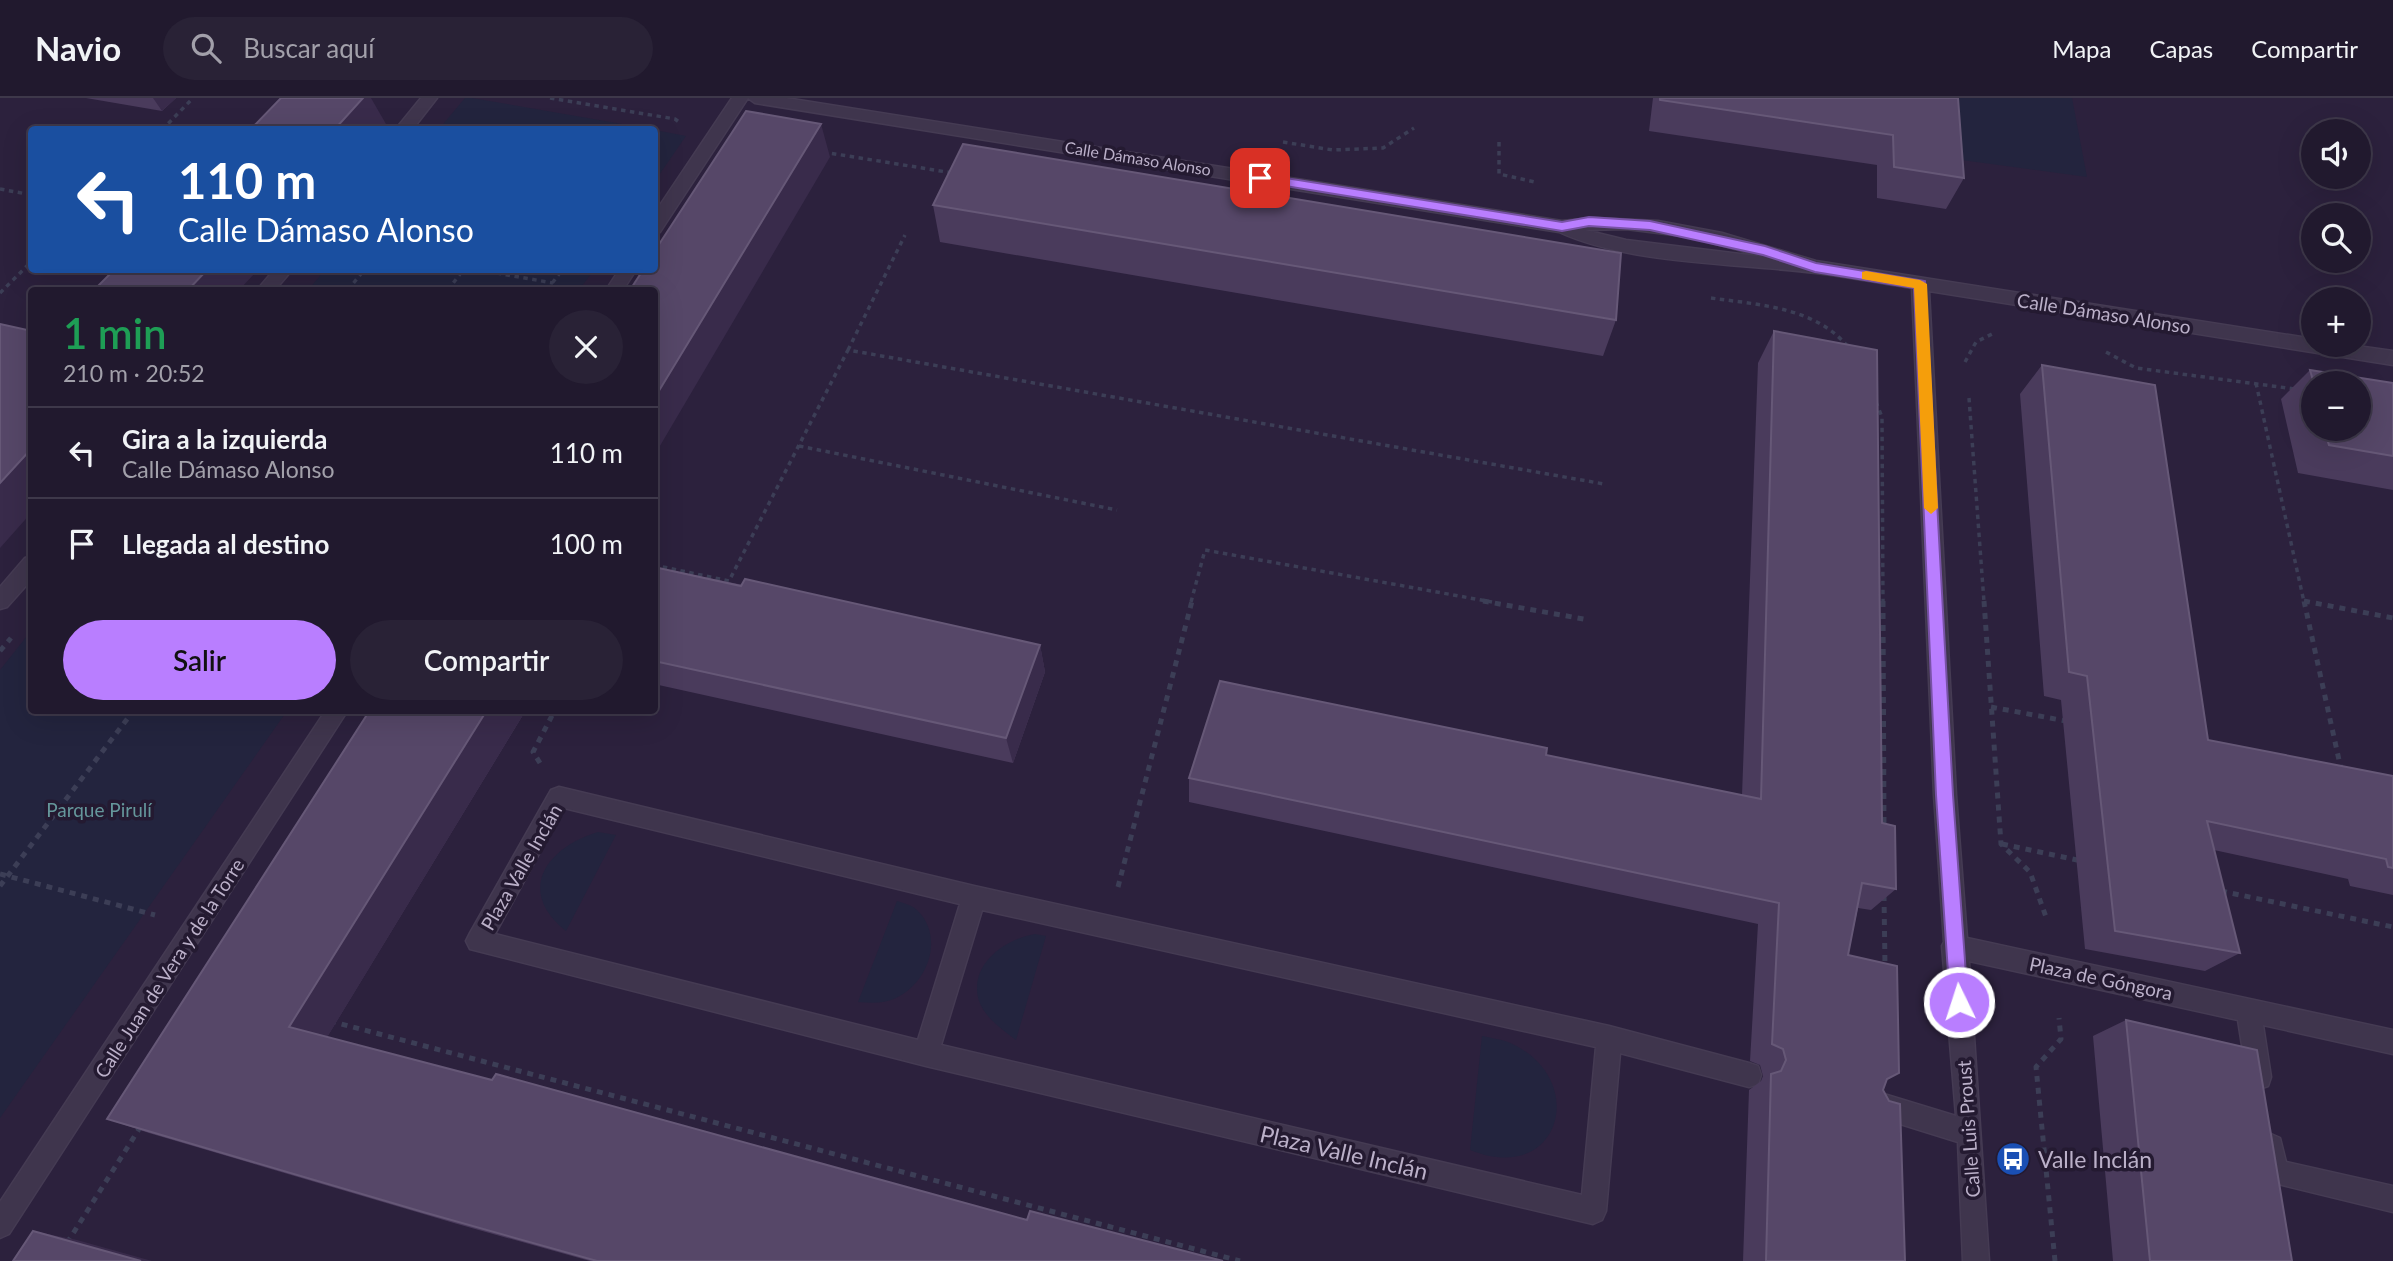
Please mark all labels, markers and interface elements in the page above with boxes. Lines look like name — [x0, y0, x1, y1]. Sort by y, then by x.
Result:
search box — [163, 17, 653, 80]
text: Navio — [35, 28, 121, 68]
icon: search — [187, 29, 225, 67]
text: Buscar aquí — [243, 32, 375, 64]
text: Mapa — [2052, 34, 2111, 63]
text: Capas — [2149, 34, 2213, 63]
text: Compartir — [2251, 34, 2358, 63]
map controls — [2301, 119, 2371, 441]
button: sound — [2301, 119, 2371, 189]
street label: Calle Dámaso Alonso — [1063, 137, 1213, 179]
pin — [1230, 148, 1290, 208]
text: 110 m — [178, 151, 316, 209]
icon: left — [63, 154, 154, 245]
icon: arrive — [1241, 159, 1279, 197]
button: search — [2301, 203, 2371, 273]
text: Calle Dámaso Alonso — [178, 210, 474, 249]
button: + — [2301, 287, 2371, 357]
street label: Calle Dámaso Alonso — [2015, 288, 2193, 338]
text: 1 min — [63, 308, 167, 358]
button: close — [549, 310, 623, 384]
text: 210 m · 20:52 — [63, 359, 205, 387]
button: − — [2301, 371, 2371, 441]
text: Gira a la izquierda — [122, 423, 328, 455]
icon: left — [63, 434, 101, 472]
text: 110 m — [550, 437, 623, 469]
text: Calle Dámaso Alonso — [122, 455, 335, 483]
icon: arrive — [63, 525, 101, 563]
text: Llegada al destino — [122, 528, 329, 560]
text: 100 m — [550, 528, 623, 560]
button: Salir — [63, 620, 336, 700]
button: Compartir — [350, 620, 623, 700]
park label: Parque Pirulí — [46, 798, 153, 821]
street label: Plaza Valle Inclán — [476, 800, 566, 934]
street label: Calle Juan de Vera y de la Torre — [89, 854, 249, 1082]
street label: Plaza de Góngora — [2027, 952, 2175, 1004]
position arrow — [1922, 965, 1996, 1039]
street label: Calle Luis Proust — [1952, 1059, 1984, 1198]
street label: Plaza Valle Inclán — [1257, 1119, 1431, 1185]
bus stop icon: Valle Inclán — [1994, 1140, 2032, 1178]
place label: Valle Inclán — [2038, 1145, 2152, 1173]

